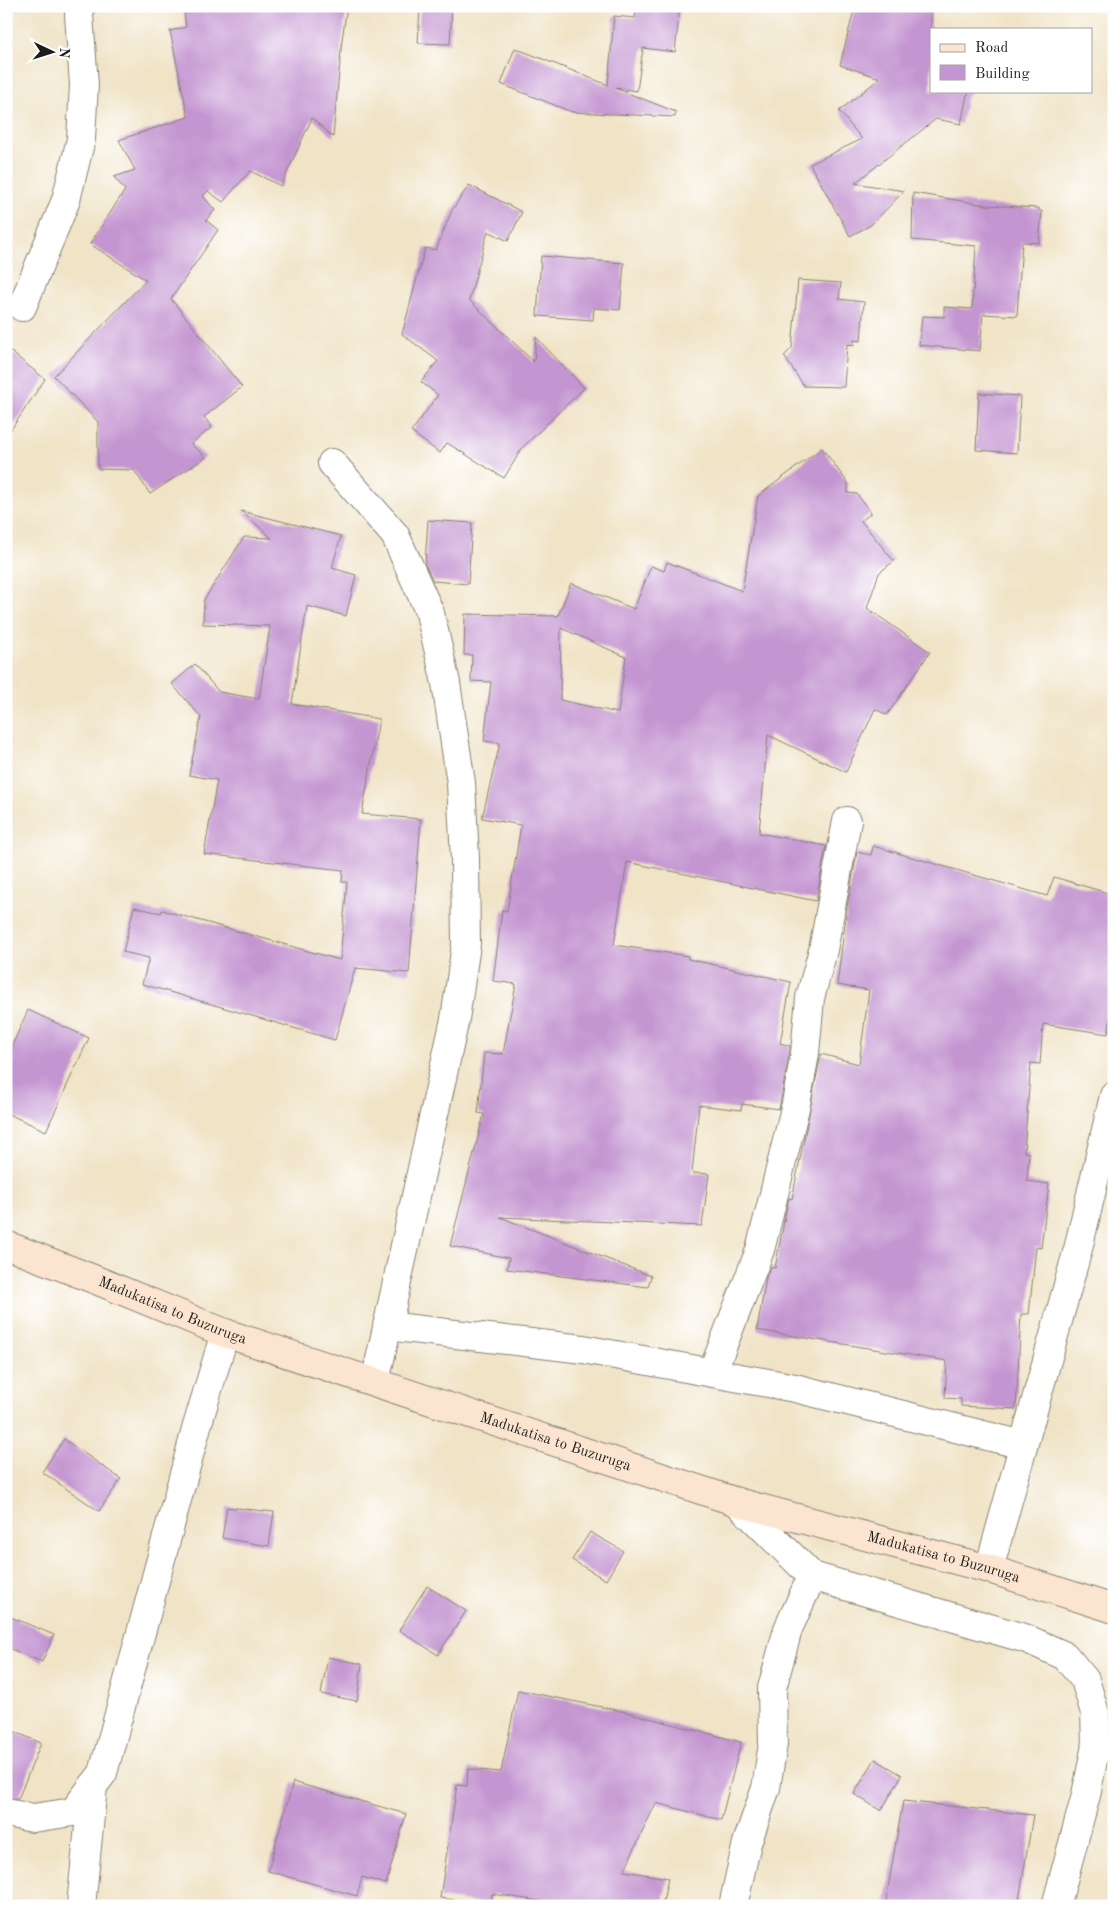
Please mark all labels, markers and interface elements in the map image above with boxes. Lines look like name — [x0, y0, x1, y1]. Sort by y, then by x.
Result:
north arrow — [28, 28, 78, 78]
legend — [930, 28, 1092, 92]
text: Road — [975, 41, 1009, 56]
text: N — [57, 47, 71, 59]
text: Building — [975, 67, 1030, 82]
street label: Madukatisa to Buzuruga — [96, 1274, 249, 1347]
street label: Madukatisa to Buzuruga — [478, 1410, 633, 1474]
street label: Madukatisa to Buzuruga — [865, 1529, 1022, 1586]

